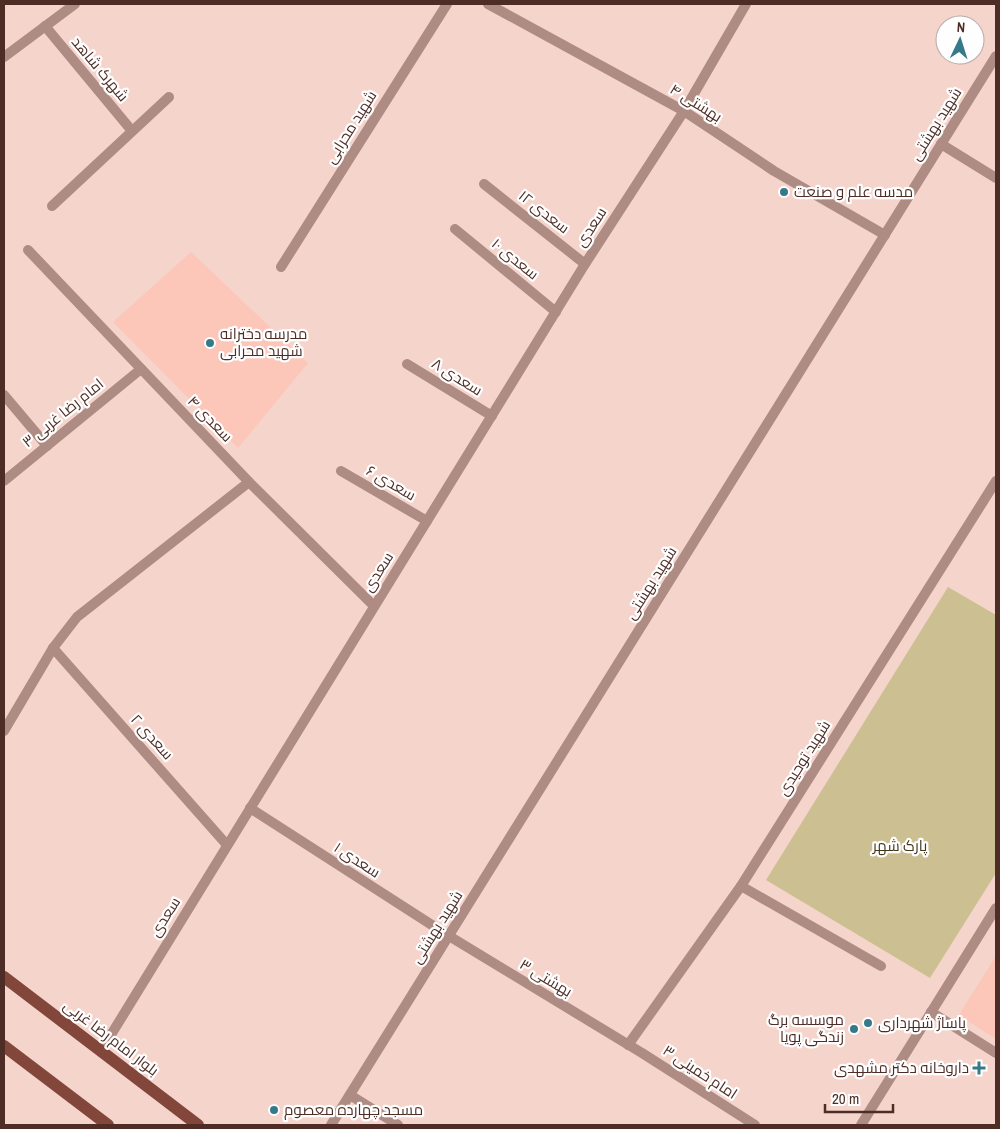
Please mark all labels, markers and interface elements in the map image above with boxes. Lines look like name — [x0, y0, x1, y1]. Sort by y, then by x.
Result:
north arrow — [935, 15, 985, 65]
text: N — [956, 18, 966, 36]
street label: شهرک شاهد — [67, 32, 134, 106]
street label: بهشتی ۴ — [666, 78, 726, 127]
street label: شهید بهشتی — [905, 83, 966, 164]
street label: شهید محرابی — [320, 86, 381, 167]
place label: مدسه علم و صنعت — [794, 181, 913, 202]
street label: سعدی ۱۲ — [514, 185, 574, 238]
marker: مدسه علم و صنعت — [778, 186, 790, 198]
street label: سعدی — [570, 203, 611, 251]
street label: سعدی ۱۰ — [487, 233, 543, 284]
place label: مدرسه دخترانه شهید محرابی — [220, 323, 307, 361]
marker: مدرسه دخترانه شهید محرابی — [204, 337, 216, 349]
street label: سعدی ۸ — [428, 353, 487, 400]
street label: امام رضا غربی ۳ — [18, 373, 108, 452]
street label: سعدی ۴ — [183, 391, 238, 446]
street label: سعدی ۶ — [363, 460, 420, 505]
street label: شهید بهشتی — [620, 542, 681, 623]
street label: سعدی — [357, 548, 398, 596]
street label: سعدی ۲ — [126, 709, 178, 764]
street label: شهید توحیدی — [772, 716, 835, 799]
park label: پارک شهر — [872, 835, 927, 856]
street label: سعدی ۱ — [330, 837, 385, 882]
street label: شهید بهشتی — [406, 886, 467, 967]
street label: سعدی — [144, 893, 185, 941]
street label: بهشتی ۳ — [516, 954, 577, 1002]
street label: بلوار امام رضا غربی — [59, 995, 163, 1080]
place label: موسسه برگ زندگی پویا — [768, 1009, 844, 1047]
place label: پاساژ شهرداری — [878, 1012, 966, 1033]
marker: پاساژ شهرداری — [862, 1017, 874, 1029]
marker: موسسه برگ زندگی پویا — [848, 1023, 860, 1035]
street label: امام خمینی ۳ — [659, 1040, 742, 1104]
place label: داروخانه دکتر مشهدی — [834, 1057, 969, 1078]
marker: داروخانه دکتر مشهدی — [973, 1062, 985, 1074]
scale bar — [825, 1082, 892, 1114]
text: 20 m — [832, 1088, 859, 1109]
place label: مسجد چهارده معصوم — [284, 1099, 423, 1120]
marker: مسجد چهارده معصوم — [268, 1104, 280, 1116]

